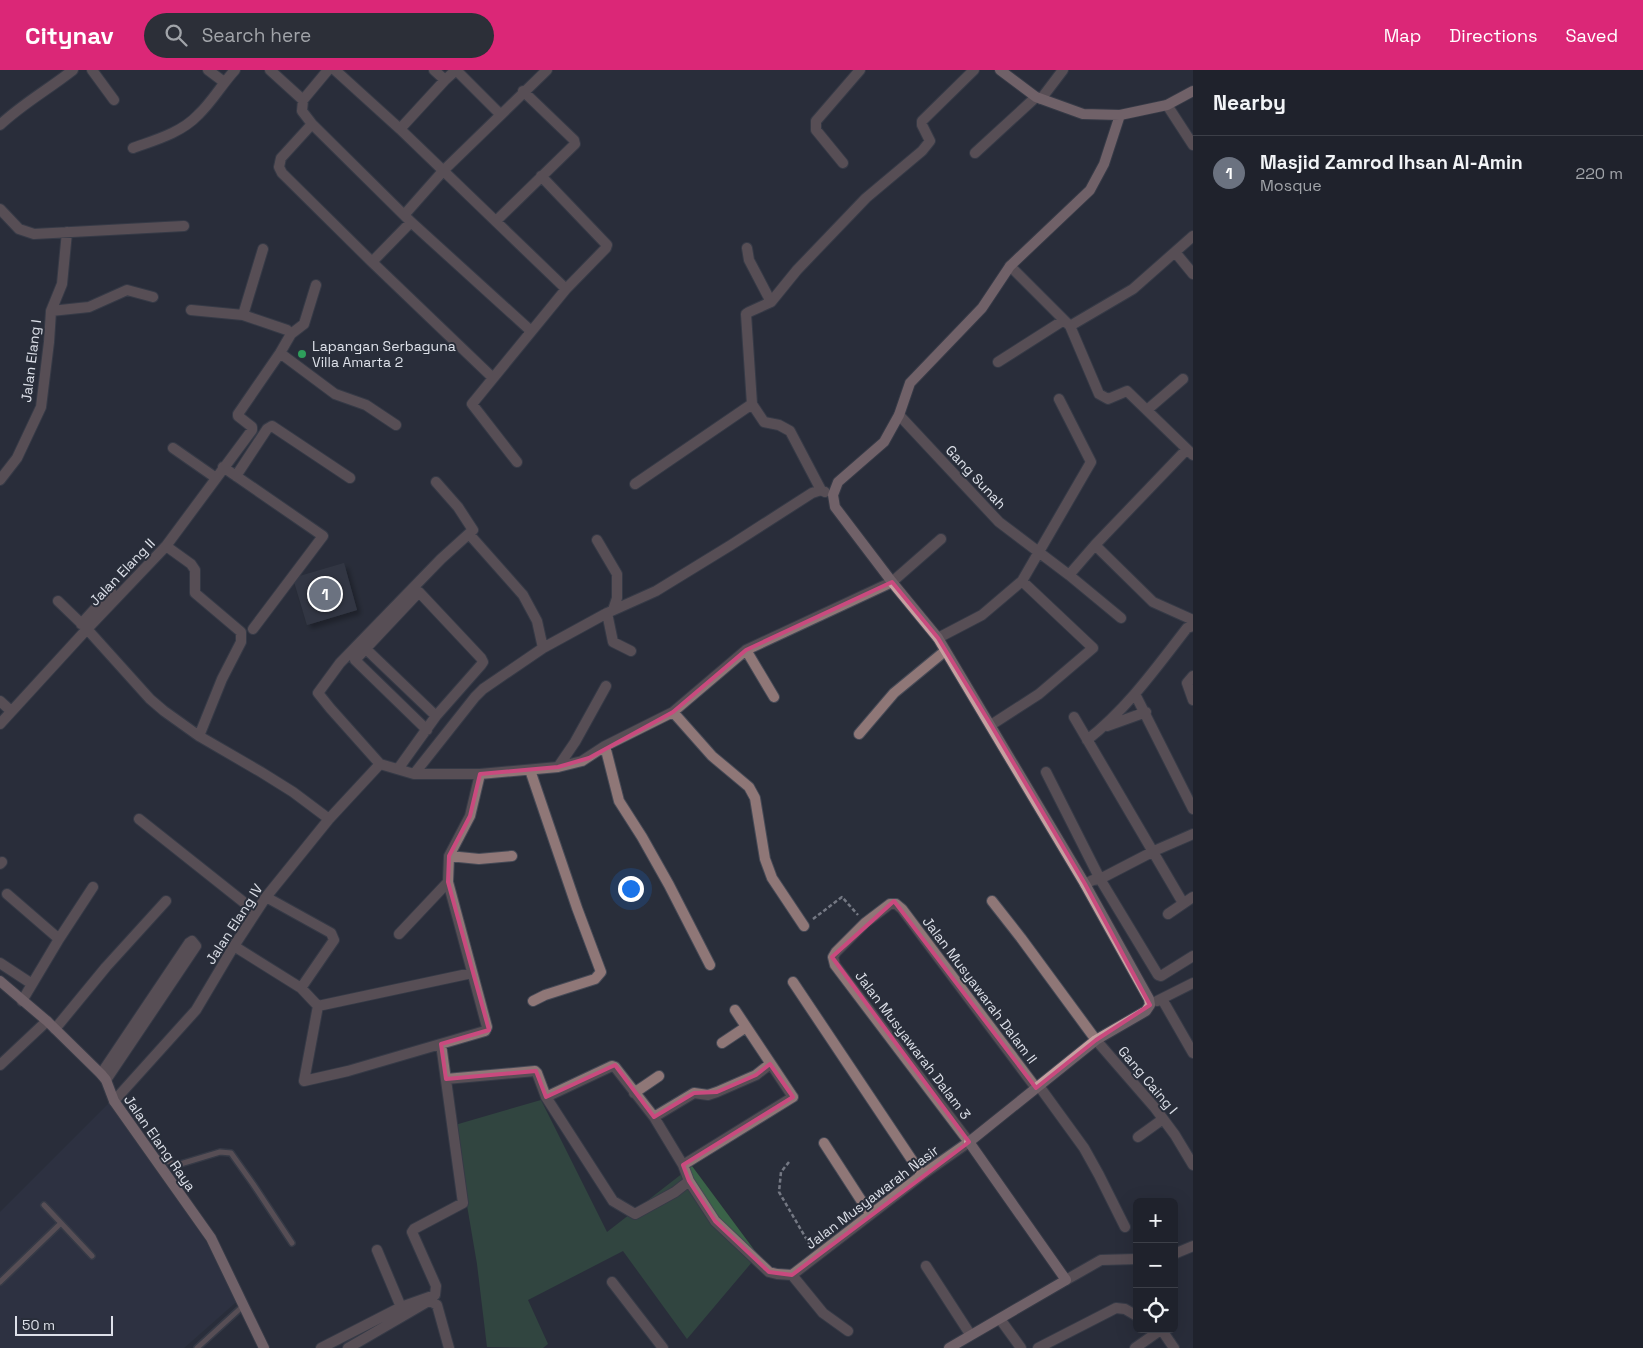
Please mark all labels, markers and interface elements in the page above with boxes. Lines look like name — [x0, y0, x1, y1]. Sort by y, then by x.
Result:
search box — [144, 13, 494, 58]
text: Citynav — [25, 20, 114, 51]
icon: search — [162, 21, 190, 49]
text: Search here — [202, 23, 311, 48]
text: Map — [1384, 24, 1421, 47]
text: Directions — [1449, 24, 1538, 47]
text: Saved — [1566, 24, 1618, 47]
text: Nearby — [1213, 89, 1286, 116]
text: Masjid Zamrod Ihsan Al-Amin — [1260, 150, 1523, 175]
text: 1 — [1225, 163, 1233, 184]
text: 220 m — [1576, 163, 1623, 184]
text: Mosque — [1260, 175, 1322, 196]
street label: Jalan Elang I — [17, 318, 45, 404]
place label: Lapangan Serbaguna Villa Amarta 2 — [312, 337, 456, 371]
marker: Lapangan Serbaguna Villa Amarta 2 — [296, 348, 308, 360]
street label: Gang Sunah — [942, 441, 1010, 513]
street label: Jalan Elang II — [85, 534, 159, 610]
pin: 1 — [309, 575, 341, 613]
your location — [618, 876, 644, 902]
street label: Jalan Elang IV — [201, 880, 267, 968]
street label: Jalan Musyawarah Dalam II — [919, 913, 1041, 1067]
street label: Jalan Musyawarah Dalam 3 — [851, 967, 975, 1123]
street label: Gang Caing I — [1114, 1042, 1182, 1118]
street label: Jalan Elang Raya — [120, 1091, 200, 1195]
street label: Jalan Musyawarah Nasir — [802, 1141, 942, 1253]
map controls — [1133, 1198, 1178, 1333]
button: + — [1133, 1198, 1178, 1243]
button: − — [1133, 1243, 1178, 1288]
button: locate — [1133, 1288, 1178, 1333]
scale bar — [15, 1313, 112, 1336]
text: 50 m — [22, 1316, 55, 1334]

